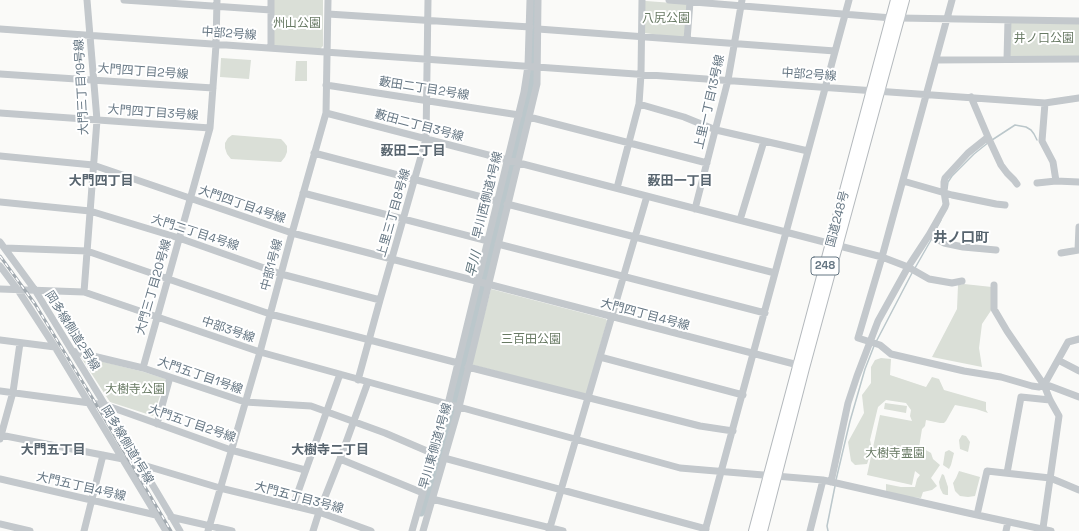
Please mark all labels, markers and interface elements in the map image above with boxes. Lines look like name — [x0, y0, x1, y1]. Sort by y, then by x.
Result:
park label: 八尻公園 — [642, 12, 690, 26]
park label: 州山公園 — [273, 17, 321, 31]
street label: 中部2号線 — [201, 25, 257, 43]
park label: 井ノ口公園 — [1014, 32, 1074, 46]
street label: 大門三丁目19号線 — [72, 39, 92, 135]
street label: 上里一丁目13号線 — [692, 53, 728, 151]
street label: 大門四丁目2号線 — [97, 62, 189, 82]
street label: 中部2号線 — [781, 66, 837, 84]
street label: 藪田二丁目2号線 — [378, 75, 470, 103]
street label: 大門四丁目3号線 — [107, 103, 199, 123]
street label: 藪田二丁目3号線 — [373, 107, 465, 145]
district label: 薮田二丁目 — [381, 143, 445, 159]
street label: 早川西側道1号線 — [470, 150, 506, 240]
street label: 上里三丁目8号線 — [374, 167, 414, 259]
district label: 大門四丁目 — [69, 173, 133, 189]
district label: 薮田一丁目 — [648, 173, 712, 189]
street label: 大門四丁目4号線 — [196, 183, 288, 227]
street label: 国道248号 — [824, 189, 852, 249]
street label: 大門二丁目4号線 — [149, 212, 241, 254]
district label: 井ノ口町 — [933, 230, 989, 246]
street label: 大門三丁目20号線 — [133, 237, 175, 337]
street label: 中部1号線 — [258, 238, 286, 292]
water label: 早川 — [463, 249, 485, 279]
road number: 248 — [811, 257, 839, 275]
street label: 岡多線側道2号線 — [42, 288, 102, 374]
street label: 大門四丁目4号線 — [599, 296, 691, 334]
street label: 中部3号線 — [200, 314, 256, 346]
park label: 三百田公園 — [501, 333, 561, 347]
street label: 大門五丁目1号線 — [156, 355, 244, 397]
park label: 大樹寺公園 — [105, 383, 165, 397]
street label: 早川東側道1号線 — [417, 401, 455, 491]
street label: 大門五丁目2号線 — [147, 402, 237, 446]
street label: 岡多線側道1号線 — [98, 403, 156, 487]
district label: 大門五丁目 — [21, 442, 85, 458]
district label: 大樹寺二丁目 — [291, 442, 369, 458]
park label: 大樹寺霊園 — [865, 447, 925, 461]
street label: 大門五丁目4号線 — [35, 470, 127, 504]
street label: 大門五丁目3号線 — [253, 479, 345, 517]

